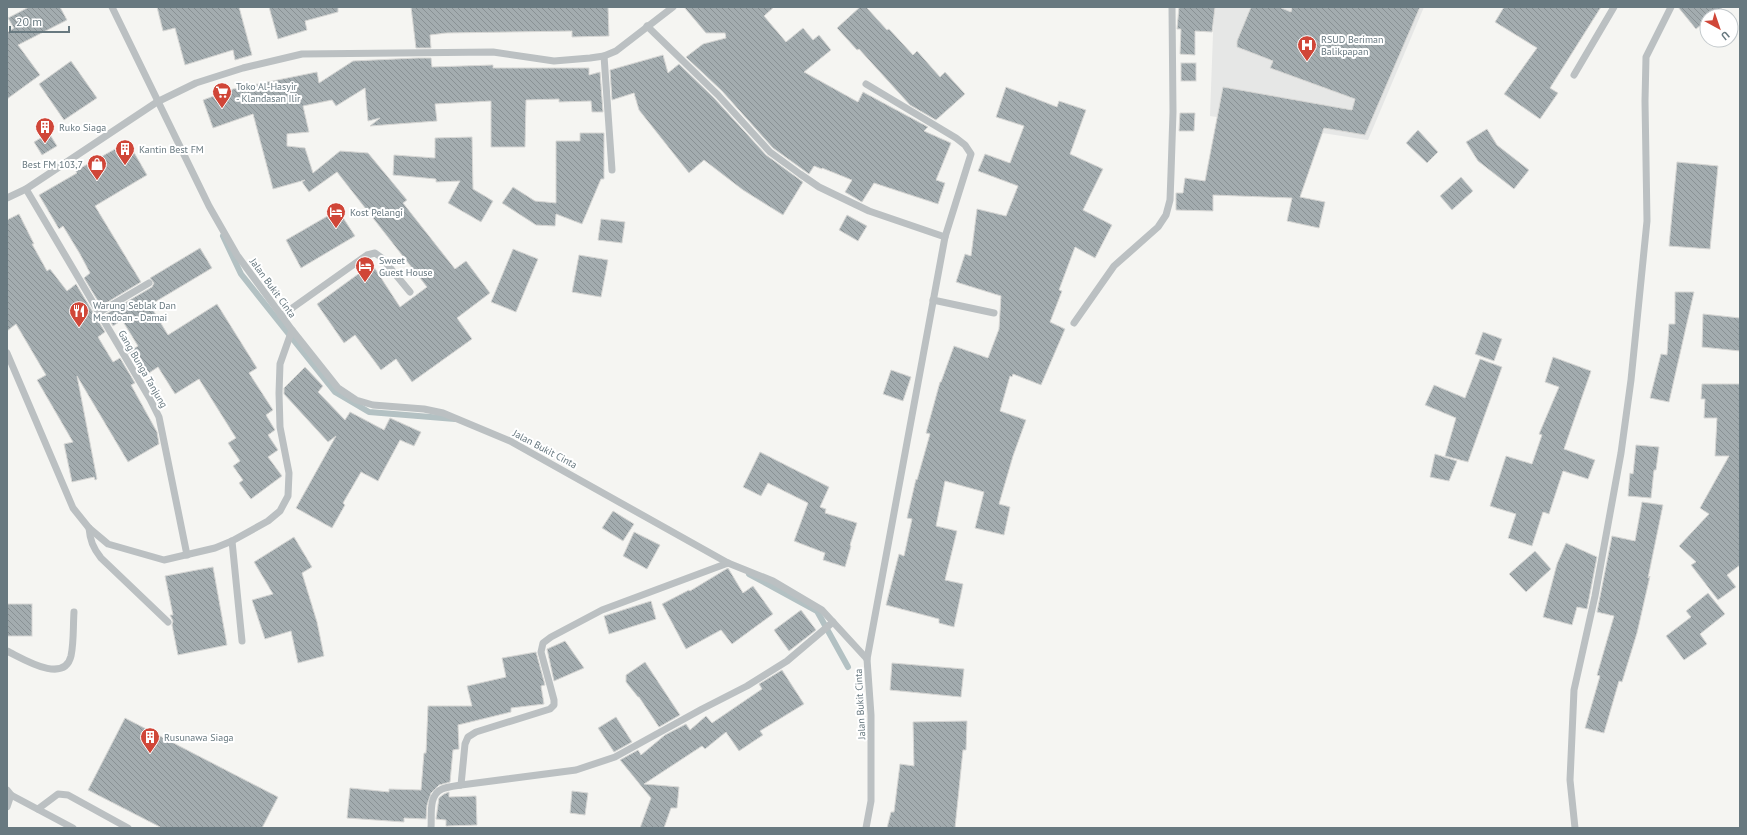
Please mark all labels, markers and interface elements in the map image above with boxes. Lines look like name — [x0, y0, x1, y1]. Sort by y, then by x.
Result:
scale bar — [10, 8, 69, 34]
north arrow — [1699, 8, 1739, 48]
text: 20 m — [16, 14, 42, 29]
text: U — [1718, 28, 1733, 43]
place label: RSUD Beriman Balikpapan — [1321, 33, 1384, 58]
hospital icon: RSUD Beriman Balikpapan — [1296, 34, 1318, 62]
place label: Toko Al-Hasyir - Klandasan Ilir — [236, 80, 301, 105]
supermarket icon: Toko Al-Hasyir - Klandasan Ilir — [211, 81, 233, 109]
building icon: Ruko Siaga — [34, 116, 56, 144]
place label: Ruko Siaga — [59, 121, 106, 134]
building icon: Kantin Best FM — [114, 138, 136, 166]
place label: Kantin Best FM — [139, 143, 204, 156]
shop icon: Best FM 103,7 — [86, 153, 108, 181]
place label: Best FM 103,7 — [22, 158, 83, 171]
hotel icon: Kost Pelangi — [325, 201, 347, 229]
place label: Kost Pelangi — [350, 206, 403, 219]
place label: Sweet Guest House — [379, 254, 433, 279]
street label: Jalan Bukit Cinta — [246, 255, 299, 321]
hotel icon: Sweet Guest House — [354, 255, 376, 283]
place label: Warung Seblak Dan Mendoan - Damai — [93, 299, 176, 324]
restaurant icon: Warung Seblak Dan Mendoan - Damai — [68, 300, 90, 328]
street label: Gang Bunga Tanjung — [115, 328, 171, 410]
street label: Jalan Bukit Cinta — [510, 426, 579, 471]
street label: Jalan Bukit Cinta — [852, 668, 868, 741]
building icon: Rusunawa Siaga — [139, 726, 161, 754]
place label: Rusunawa Siaga — [164, 731, 234, 744]

